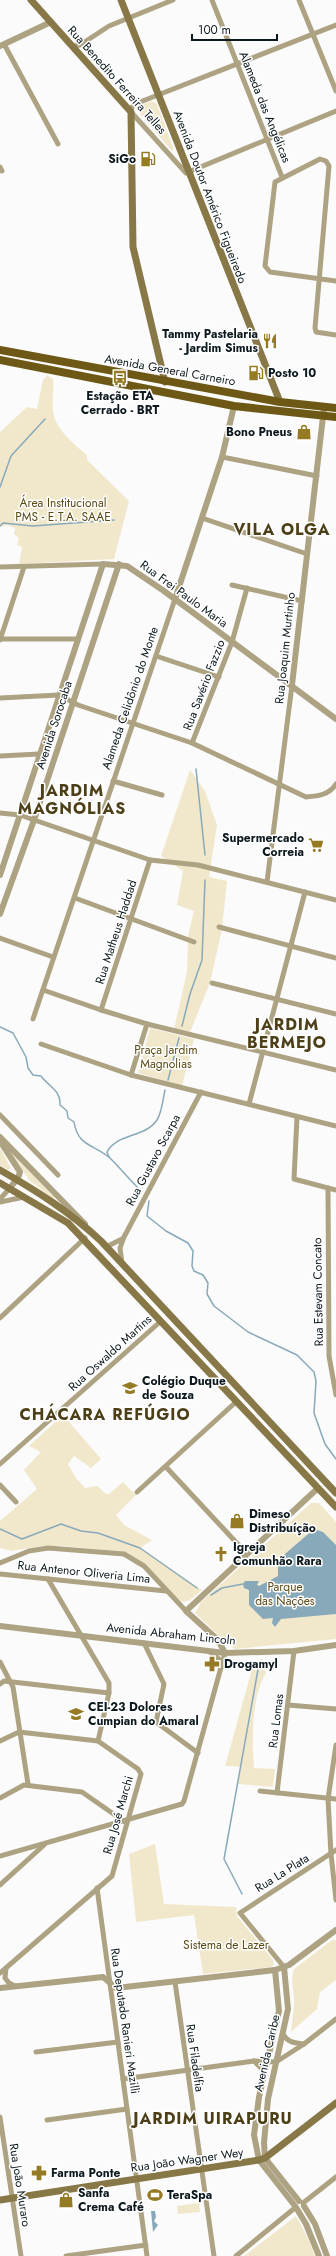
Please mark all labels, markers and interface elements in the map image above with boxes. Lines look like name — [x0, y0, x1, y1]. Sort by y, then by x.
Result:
scale bar — [192, 16, 277, 42]
text: 100 m — [198, 21, 231, 39]
street label: Rua Benedito Ferreira Telles — [63, 22, 171, 138]
street label: Alameda das Angélicas — [234, 49, 296, 166]
street label: Avenida Doutor Américo Figueiredo — [169, 108, 252, 287]
place label: SiGo — [108, 150, 136, 168]
fuel station icon: SiGo — [139, 150, 157, 168]
place label: Tammy Pastelaria - Jardim Simus — [162, 325, 259, 357]
restaurant icon: Tammy Pastelaria - Jardim Simus — [261, 332, 279, 350]
street label: Avenida General Carneiro — [103, 350, 237, 390]
fuel station icon: Posto 10 — [247, 364, 265, 382]
place label: Posto 10 — [268, 364, 316, 382]
bus stop icon: Estação ETA Cerrado - BRT — [111, 369, 129, 387]
place label: Estação ETA Cerrado - BRT — [81, 387, 159, 419]
place label: Bono Pneus — [226, 423, 293, 441]
shop icon: Bono Pneus — [295, 423, 313, 441]
park label: Área Institucional PMS - E.T.A. SAAE — [15, 494, 111, 526]
district label: VILA OLGA — [233, 518, 330, 541]
street label: Rua Frei Paulo Maria — [136, 556, 232, 632]
street label: Rua Joaquim Murtinho — [270, 591, 300, 705]
street label: Alameda Celidônio do Monte — [97, 624, 163, 772]
street label: Rua Savério Fazzio — [178, 637, 230, 733]
street label: Avenida Sorocaba — [31, 678, 77, 772]
district label: JARDIM MAGNÓLIAS — [18, 779, 126, 820]
place label: Supermercado Correia — [222, 829, 304, 861]
supermarket icon: Supermercado Correia — [307, 836, 325, 854]
street label: Rua Matheus Haddad — [91, 878, 141, 986]
district label: JARDIM BERMEJO — [247, 1013, 327, 1054]
park label: Praça Jardim Magnolias — [134, 1041, 198, 1073]
street label: Rua Gustavo Scarpa — [121, 1111, 185, 1209]
street label: Rua Estevam Concato — [308, 1237, 328, 1347]
street label: Rua Oswaldo Martins — [64, 1310, 156, 1396]
place label: Colégio Duque de Souza — [142, 1372, 226, 1404]
school or university icon: Colégio Duque de Souza — [121, 1379, 139, 1397]
district label: CHÁCARA REFÚGIO — [19, 1403, 191, 1426]
place label: Dimeso Distribuíção — [249, 1505, 316, 1537]
shop icon: Dimeso Distribuíção — [228, 1512, 246, 1530]
place label: Igreja Comunhão Rara — [233, 1538, 322, 1570]
church icon: Igreja Comunhão Rara — [212, 1545, 230, 1563]
street label: Rua Antenor Oliveria Lima — [17, 1556, 151, 1588]
park label: Parque das Nações — [255, 1578, 315, 1610]
street label: Avenida Abraham Lincoln — [105, 1618, 237, 1650]
pharmacy icon: Drogamyl — [203, 1655, 221, 1673]
place label: Drogamyl — [224, 1655, 278, 1673]
street label: Rua Lomas — [264, 1693, 288, 1749]
place label: CEI-23 Dolores Cumpian do Amaral — [88, 1698, 199, 1730]
school or university icon: CEI-23 Dolores Cumpian do Amaral — [67, 1705, 85, 1723]
street label: Rua José Marchi — [98, 1774, 138, 1856]
street label: Rua La Plata — [251, 1849, 313, 1897]
park label: Sistema de Lazer — [183, 1936, 270, 1954]
street label: Rua Deputado Ranieri Mazilli — [106, 1947, 144, 2095]
street label: Avenida Caribe — [249, 2013, 285, 2093]
street label: Rua Filadelfia — [181, 2023, 209, 2093]
district label: JARDIM UIRAPURU — [130, 2107, 293, 2130]
street label: Rua João Muraro — [5, 2142, 36, 2228]
street label: Rua João Wagner Wey — [130, 2143, 245, 2177]
pharmacy icon: Farma Ponte — [30, 2164, 48, 2182]
place label: Farma Ponte — [51, 2164, 120, 2182]
place label: Sanfa Crema Café — [78, 2184, 144, 2216]
sports icon: TeraSpa — [146, 2186, 164, 2204]
place label: TeraSpa — [167, 2186, 212, 2204]
shop icon: Sanfa Crema Café — [57, 2191, 75, 2209]

